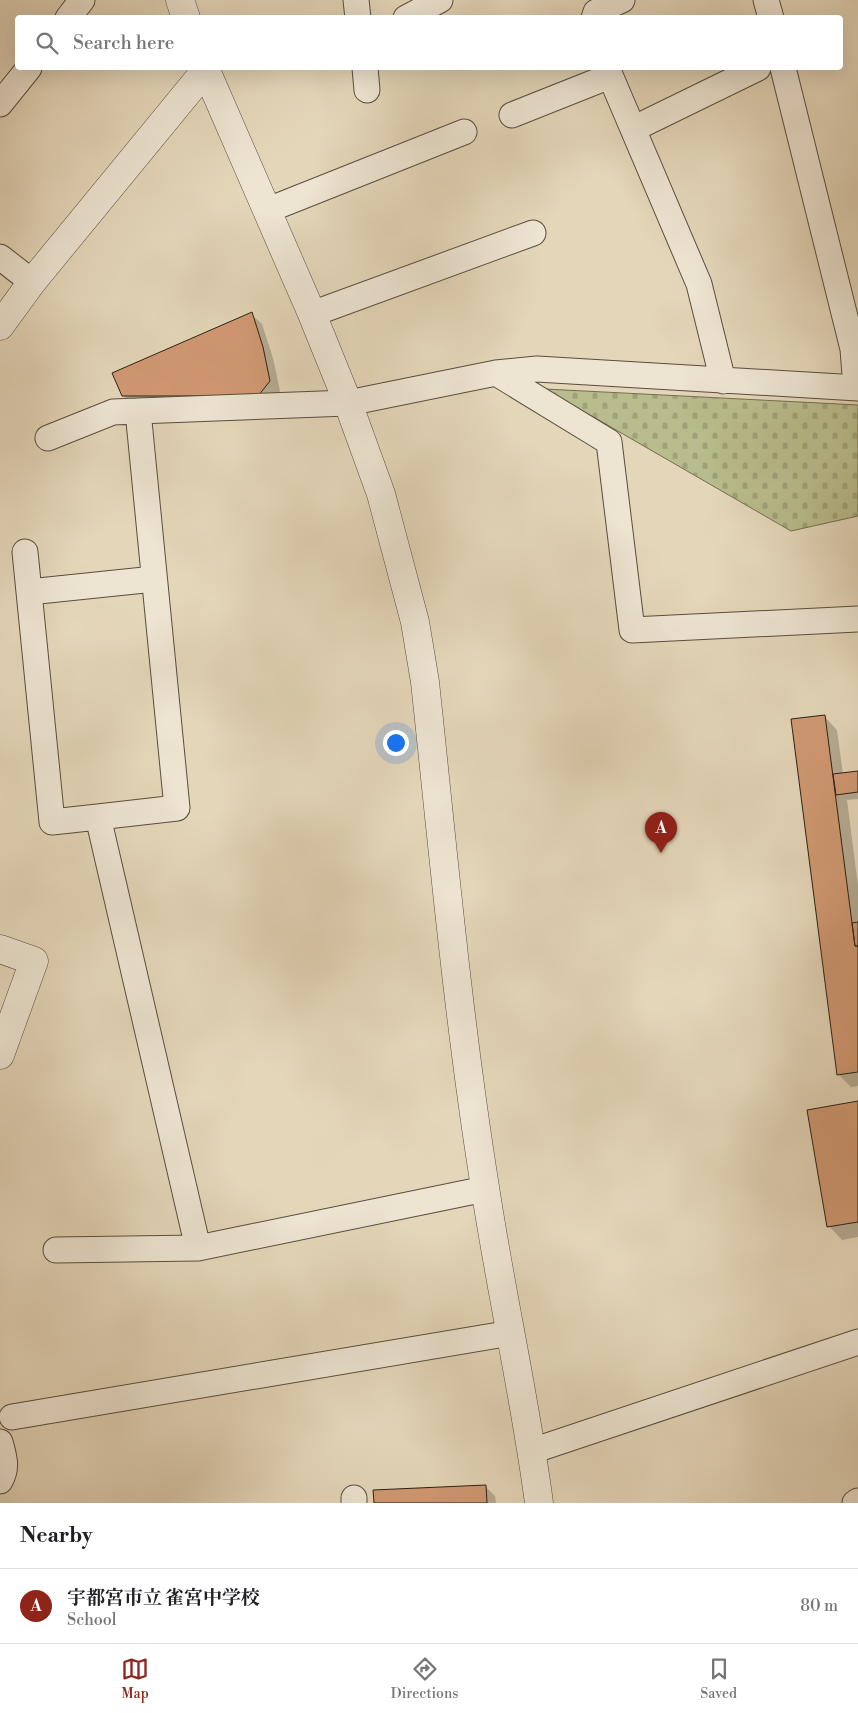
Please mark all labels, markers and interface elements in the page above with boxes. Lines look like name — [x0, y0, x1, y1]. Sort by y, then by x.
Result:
search box — [15, 15, 843, 70]
icon: search — [33, 29, 61, 57]
text: Search here — [73, 31, 174, 55]
your location — [383, 730, 409, 756]
pin: A — [645, 812, 677, 853]
text: Nearby — [20, 1523, 93, 1549]
text: 宇都宮市立 雀宮中学校 — [67, 1586, 260, 1610]
text: A — [30, 1596, 42, 1616]
text: 80 m — [800, 1596, 838, 1616]
text: School — [67, 1610, 116, 1630]
tab: Map — [121, 1655, 149, 1703]
tab: Directions — [391, 1655, 458, 1703]
tab: Saved — [700, 1655, 737, 1703]

